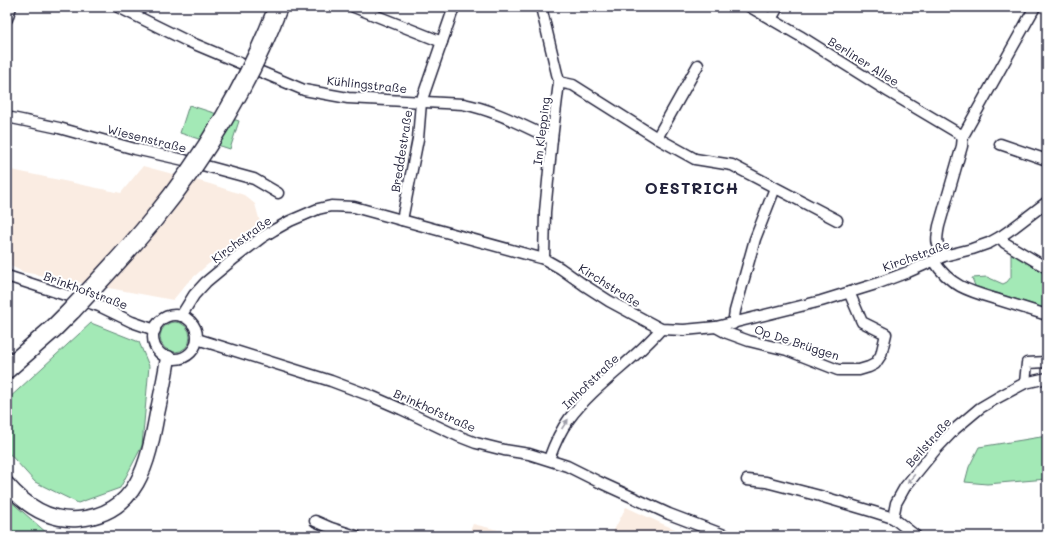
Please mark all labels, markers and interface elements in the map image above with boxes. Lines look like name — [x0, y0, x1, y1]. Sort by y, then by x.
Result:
street label: Berliner Allee — [826, 33, 902, 89]
street label: Kühlingstraße — [326, 72, 408, 96]
street label: Im Klepping — [529, 96, 553, 166]
street label: Breddestraße — [387, 109, 415, 193]
street label: Wiesenstraße — [106, 120, 188, 156]
district label: OESTRICH — [645, 177, 739, 198]
street label: Kirchstraße — [208, 212, 274, 266]
street label: Kirchstraße — [880, 235, 952, 275]
street label: Kirchstraße — [576, 260, 644, 310]
street label: Brinkhofstraße — [42, 267, 130, 313]
street label: Op De Brüggen — [753, 321, 841, 363]
street label: Imhofstraße — [558, 350, 622, 412]
street label: Brinkhofstraße — [391, 385, 479, 435]
street label: Beilstraße — [902, 414, 954, 470]
one-way arrow — [561, 419, 569, 430]
one-way arrow — [907, 474, 916, 485]

